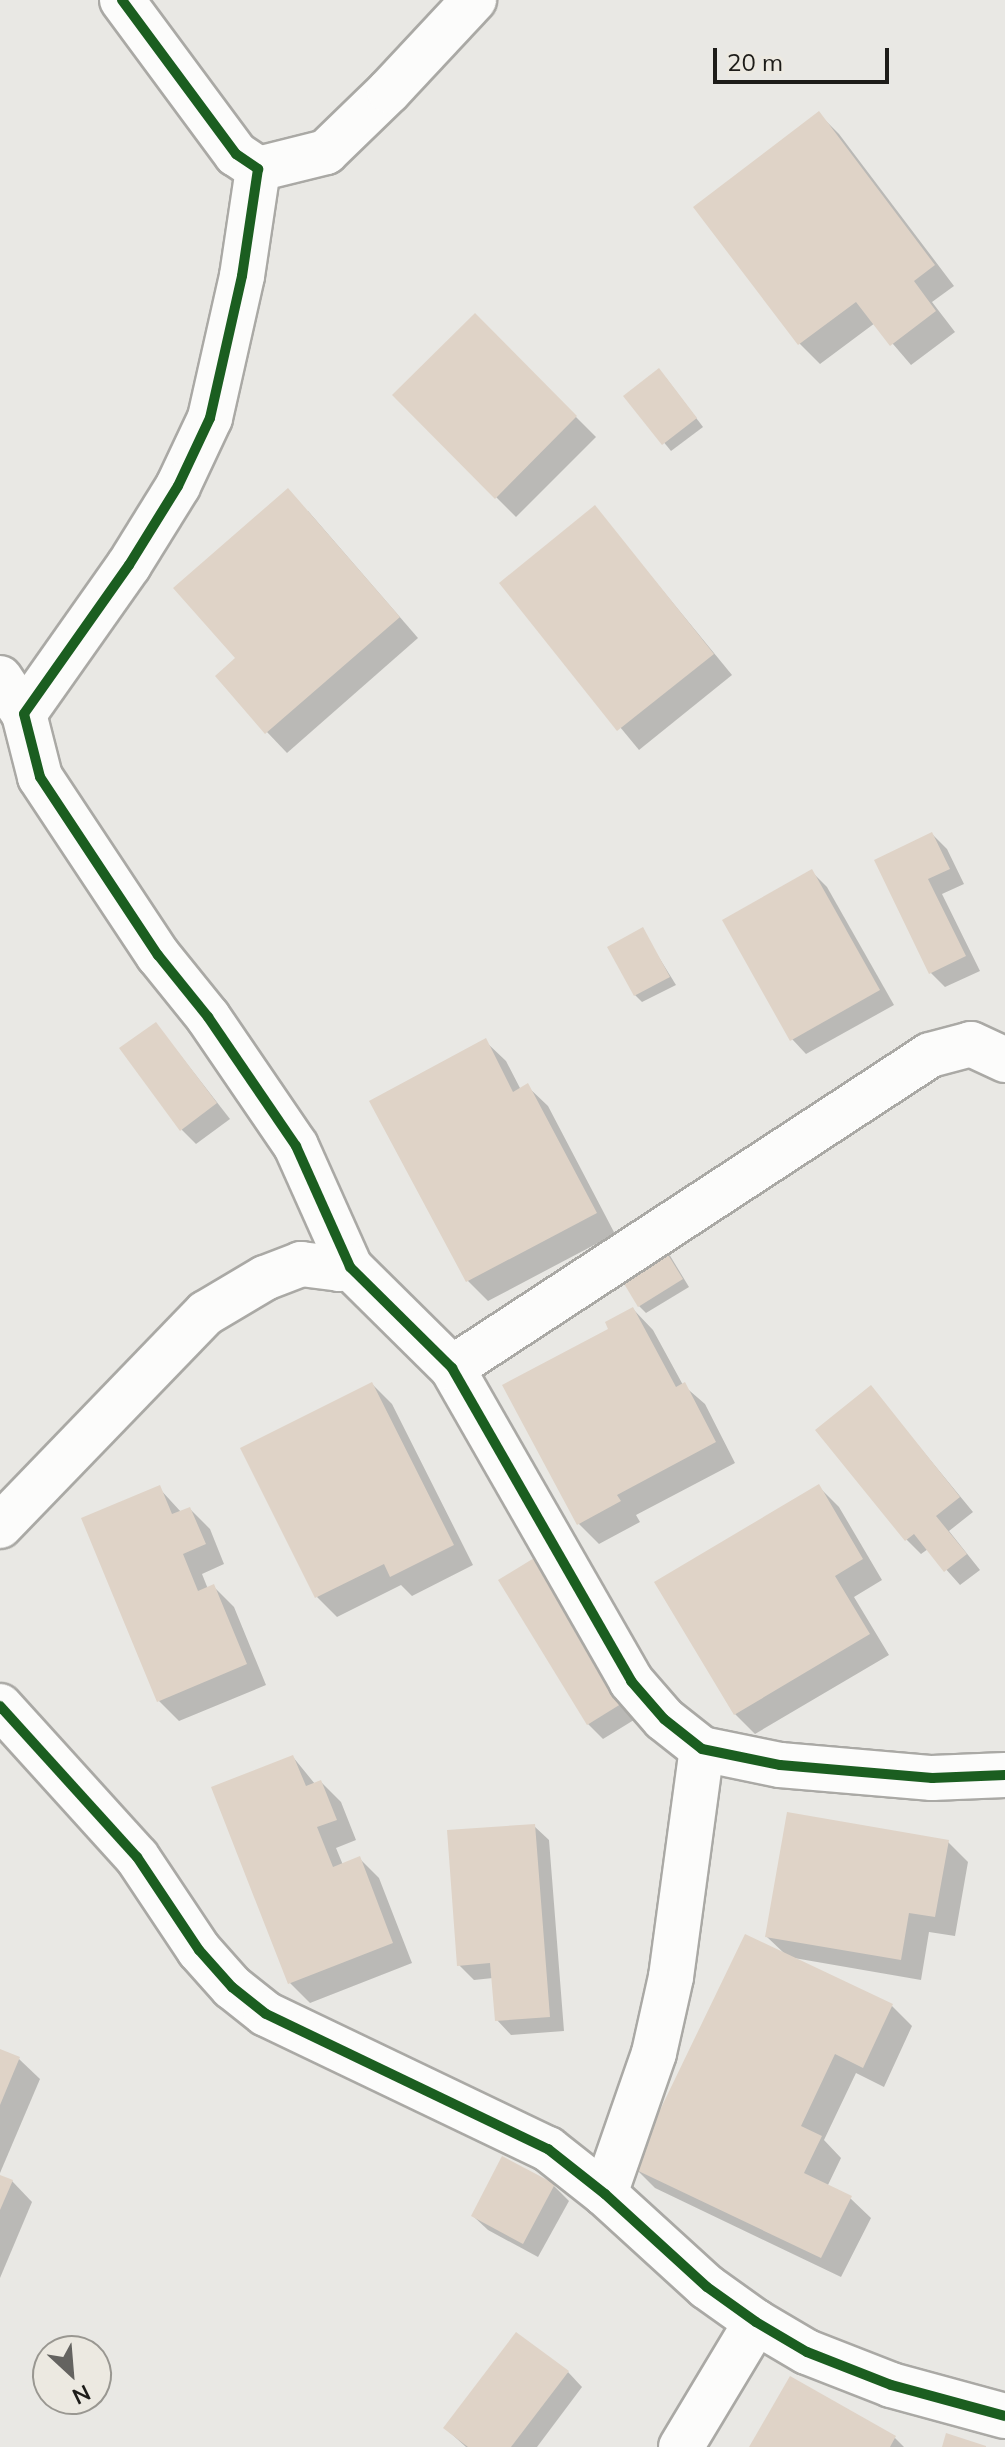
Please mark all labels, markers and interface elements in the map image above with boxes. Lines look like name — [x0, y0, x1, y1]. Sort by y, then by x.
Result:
scale bar — [717, 32, 893, 82]
text: 20 m — [727, 47, 783, 77]
north arrow — [32, 2335, 112, 2415]
text: N — [68, 2379, 95, 2411]

